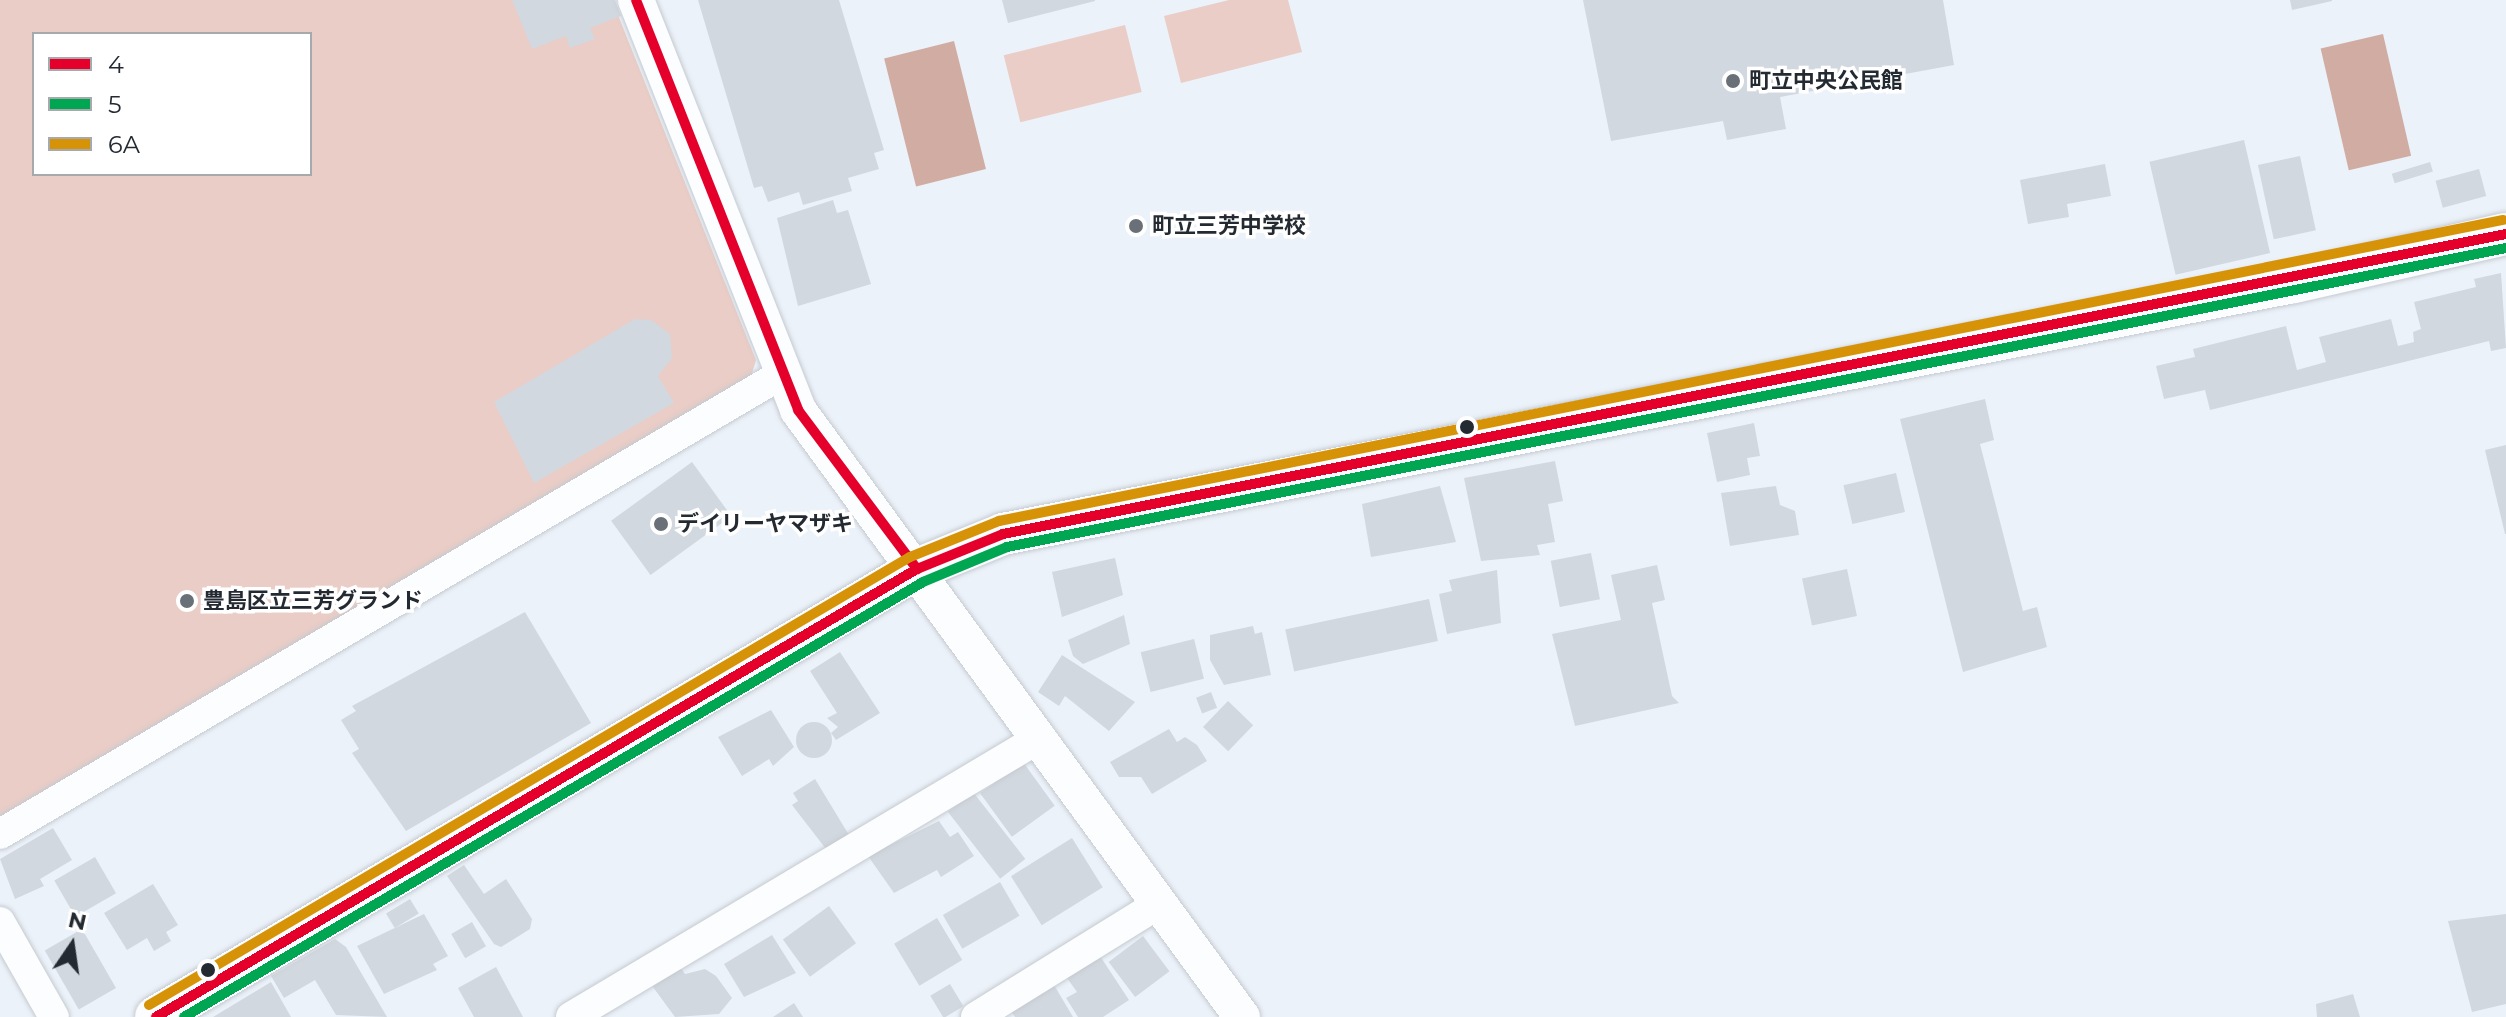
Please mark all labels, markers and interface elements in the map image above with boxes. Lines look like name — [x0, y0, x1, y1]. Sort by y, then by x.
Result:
legend — [32, 32, 312, 176]
text: 4 — [108, 50, 124, 79]
place label: 町立中央公民館 — [1749, 68, 1903, 94]
marker: 町立中央公民館 — [1724, 72, 1742, 90]
text: 5 — [108, 90, 122, 119]
text: 6A — [108, 130, 140, 159]
place label: 町立三芳中学校 — [1152, 213, 1306, 239]
marker: 町立三芳中学校 — [1127, 217, 1145, 235]
unlabelled marker — [1459, 419, 1475, 435]
place label: デイリーヤマザキ — [677, 511, 853, 537]
marker: デイリーヤマザキ — [652, 515, 670, 533]
place label: 豊島区立三芳グランド — [203, 588, 423, 614]
marker: 豊島区立三芳グランド — [178, 592, 196, 610]
north arrow — [32, 905, 112, 985]
text: N — [66, 906, 89, 936]
unlabelled marker — [200, 962, 216, 978]

